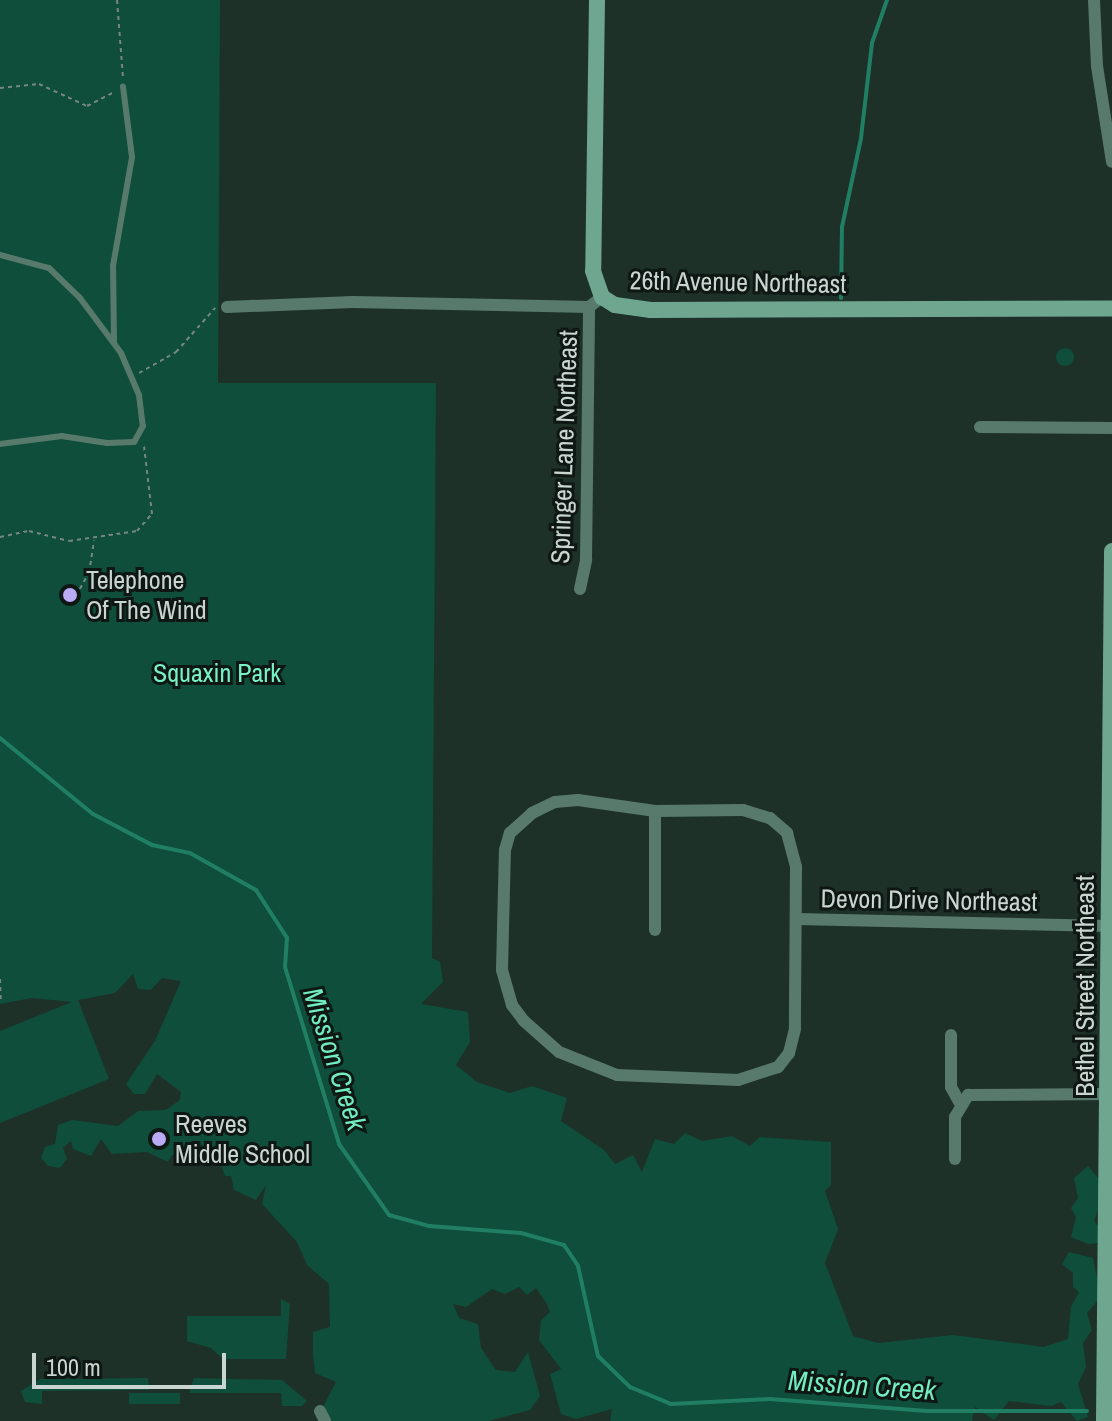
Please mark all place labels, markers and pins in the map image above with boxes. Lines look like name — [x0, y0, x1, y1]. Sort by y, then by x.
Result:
place label: Telephone Of The Wind — [86, 564, 207, 626]
marker: Telephone Of The Wind — [61, 586, 79, 604]
place label: Reeves Middle School — [175, 1108, 310, 1170]
marker: Reeves Middle School — [150, 1130, 168, 1148]

